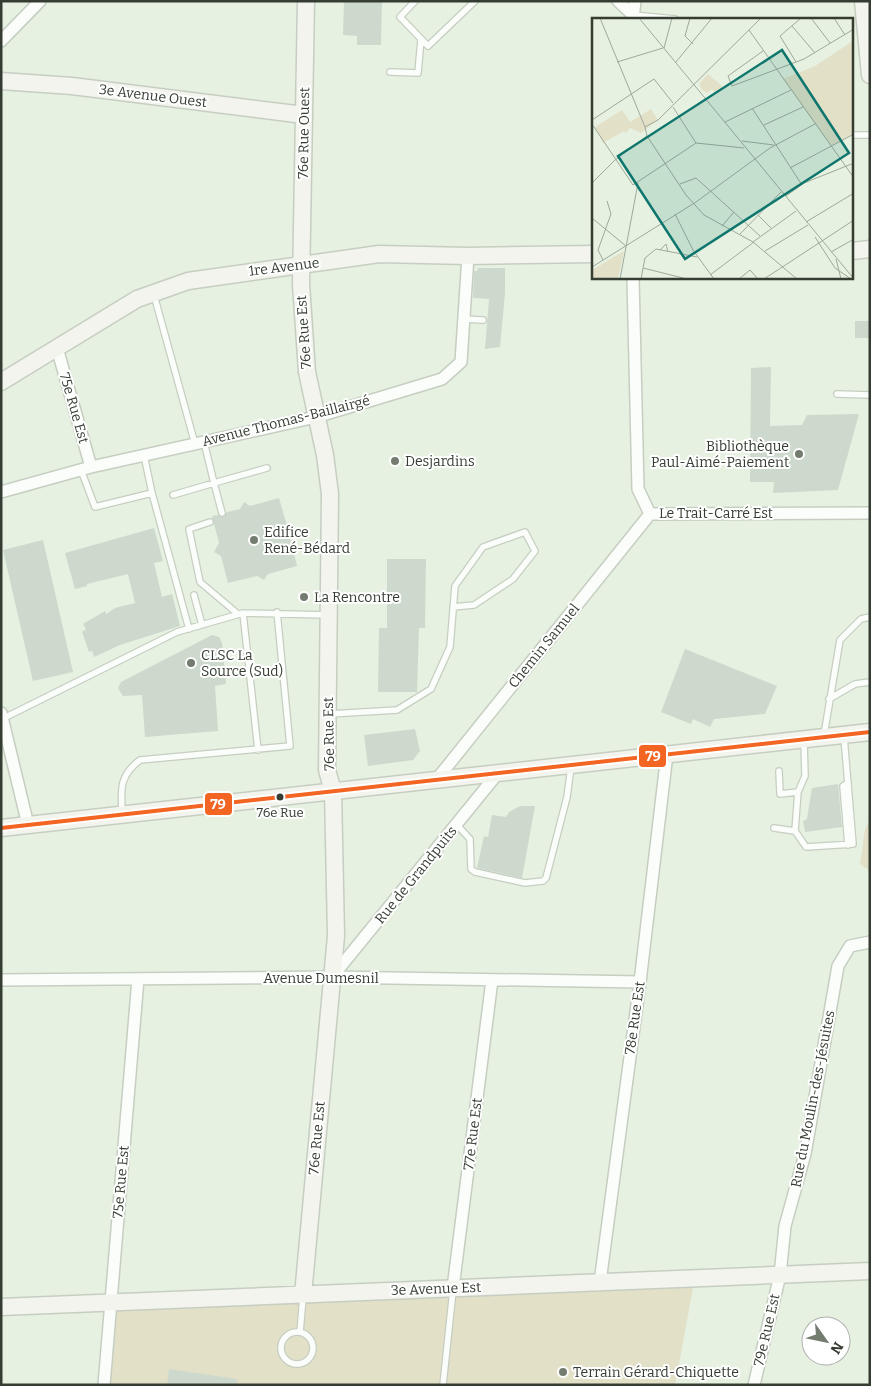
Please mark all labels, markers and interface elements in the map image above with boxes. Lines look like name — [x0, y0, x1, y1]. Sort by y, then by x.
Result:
inset map — [592, 18, 854, 279]
street label: 3e Avenue Ouest — [98, 81, 208, 111]
street label: 76e Rue Ouest — [295, 87, 313, 179]
street label: 1re Avenue — [248, 254, 320, 280]
street label: 76e Rue Est — [293, 295, 315, 369]
street label: 75e Rue Est — [56, 371, 92, 445]
street label: Avenue Thomas-Baillairgé — [200, 392, 372, 450]
place label: Bibliothèque Paul-Aimé-Paiement — [651, 438, 789, 471]
marker: Bibliothèque Paul-Aimé-Paiement — [793, 448, 805, 460]
place label: Desjardins — [405, 453, 475, 470]
marker: Desjardins — [389, 455, 401, 467]
street label: Le Trait-Carré Est — [659, 505, 773, 522]
place label: Edifice René-Bédard — [264, 524, 350, 557]
marker: Edifice René-Bédard — [248, 534, 260, 546]
place label: La Rencontre — [314, 589, 400, 606]
marker: La Rencontre — [298, 591, 310, 603]
street label: Chemin Samuel — [505, 600, 583, 692]
place label: CLSC La Source (Sud) — [201, 647, 283, 680]
marker: CLSC La Source (Sud) — [185, 657, 197, 669]
street label: 76e Rue Est — [320, 697, 338, 771]
line badge: 79 — [638, 744, 667, 768]
text: 79 — [645, 748, 661, 765]
line badge: 79 — [204, 792, 233, 816]
marker: 76e Rue — [275, 792, 285, 802]
text: 79 — [210, 796, 226, 813]
place label: 76e Rue — [256, 805, 304, 820]
street label: Rue de Grandpuits — [371, 823, 461, 927]
street label: Avenue Dumesnil — [263, 970, 379, 987]
street label: 78e Rue Est — [621, 980, 649, 1056]
street label: Rue du Moulin-des-Jésuites — [787, 1009, 839, 1189]
street label: 77e Rue Est — [460, 1097, 486, 1171]
street label: 76e Rue Est — [305, 1100, 329, 1176]
street label: 75e Rue Est — [109, 1145, 133, 1219]
street label: 3e Avenue Est — [390, 1279, 482, 1299]
street label: 79e Rue Est — [750, 1292, 784, 1368]
north arrow — [801, 1316, 851, 1366]
text: N — [826, 1339, 847, 1357]
place label: Terrain Gérard-Chiquette — [573, 1364, 739, 1381]
marker: Terrain Gérard-Chiquette — [557, 1366, 569, 1378]

